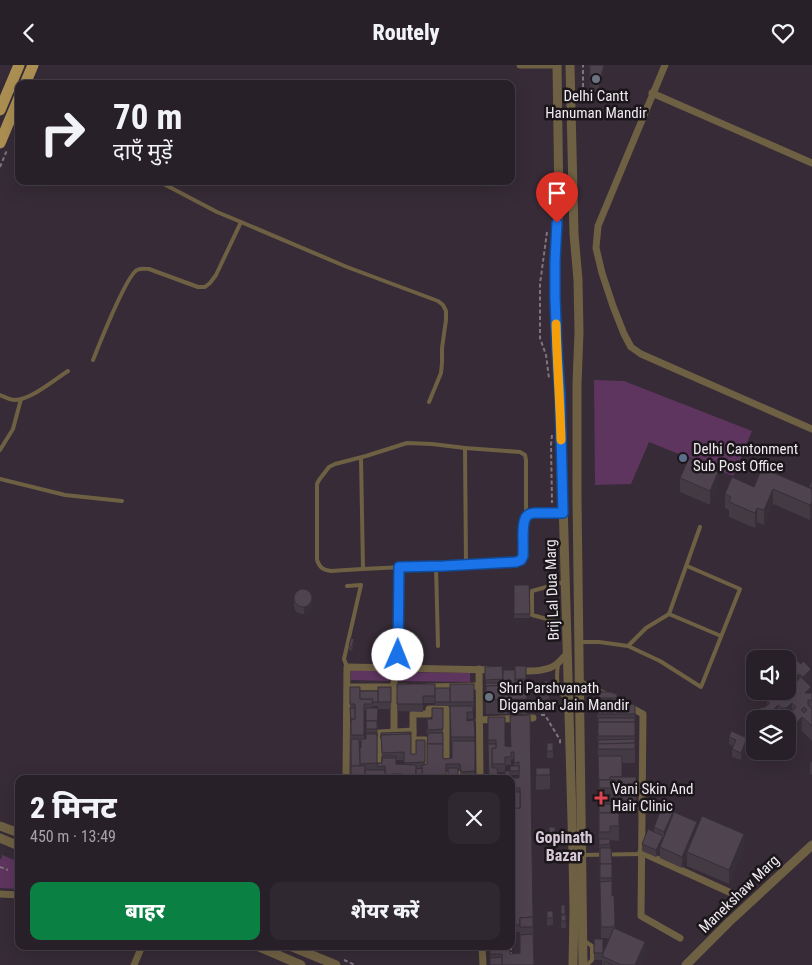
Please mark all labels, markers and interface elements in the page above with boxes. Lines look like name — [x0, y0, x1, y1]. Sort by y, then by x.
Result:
icon: back — [15, 19, 43, 47]
icon: heart — [769, 19, 797, 47]
text: Routely — [372, 20, 440, 45]
marker: Delhi Cantt Hanuman Mandir — [590, 73, 602, 85]
place label: Delhi Cantt Hanuman Mandir — [545, 87, 647, 122]
text: 70 m — [113, 97, 182, 138]
icon: right — [30, 100, 95, 165]
text: दाएँ मुड़ें — [113, 139, 173, 164]
pin — [536, 172, 578, 223]
icon: arrive — [543, 179, 571, 207]
place label: Delhi Cantonment Sub Post Office — [693, 440, 798, 475]
marker: Delhi Cantonment Sub Post Office — [677, 452, 689, 464]
street label: Brij Lal Dua Marg — [541, 539, 563, 641]
position arrow — [371, 628, 423, 680]
map controls — [746, 650, 796, 760]
button: sound — [746, 650, 796, 700]
place label: Shri Parshvanath Digambar Jain Mandir — [499, 679, 630, 714]
marker: Shri Parshvanath Digambar Jain Mandir — [483, 691, 495, 703]
button: layers — [746, 710, 796, 760]
place label: Vani Skin And Hair Clinic — [612, 780, 693, 815]
text: 2 मिनट — [30, 790, 117, 825]
marker: Vani Skin And Hair Clinic — [594, 791, 608, 805]
button: close — [448, 792, 500, 844]
text: 450 m · 13:49 — [30, 827, 116, 846]
district label: Gopinath Bazar — [535, 828, 593, 865]
street label: Manekshaw Marg — [695, 851, 783, 937]
button: बाहर — [30, 882, 260, 940]
button: शेयर करें — [270, 882, 500, 940]

